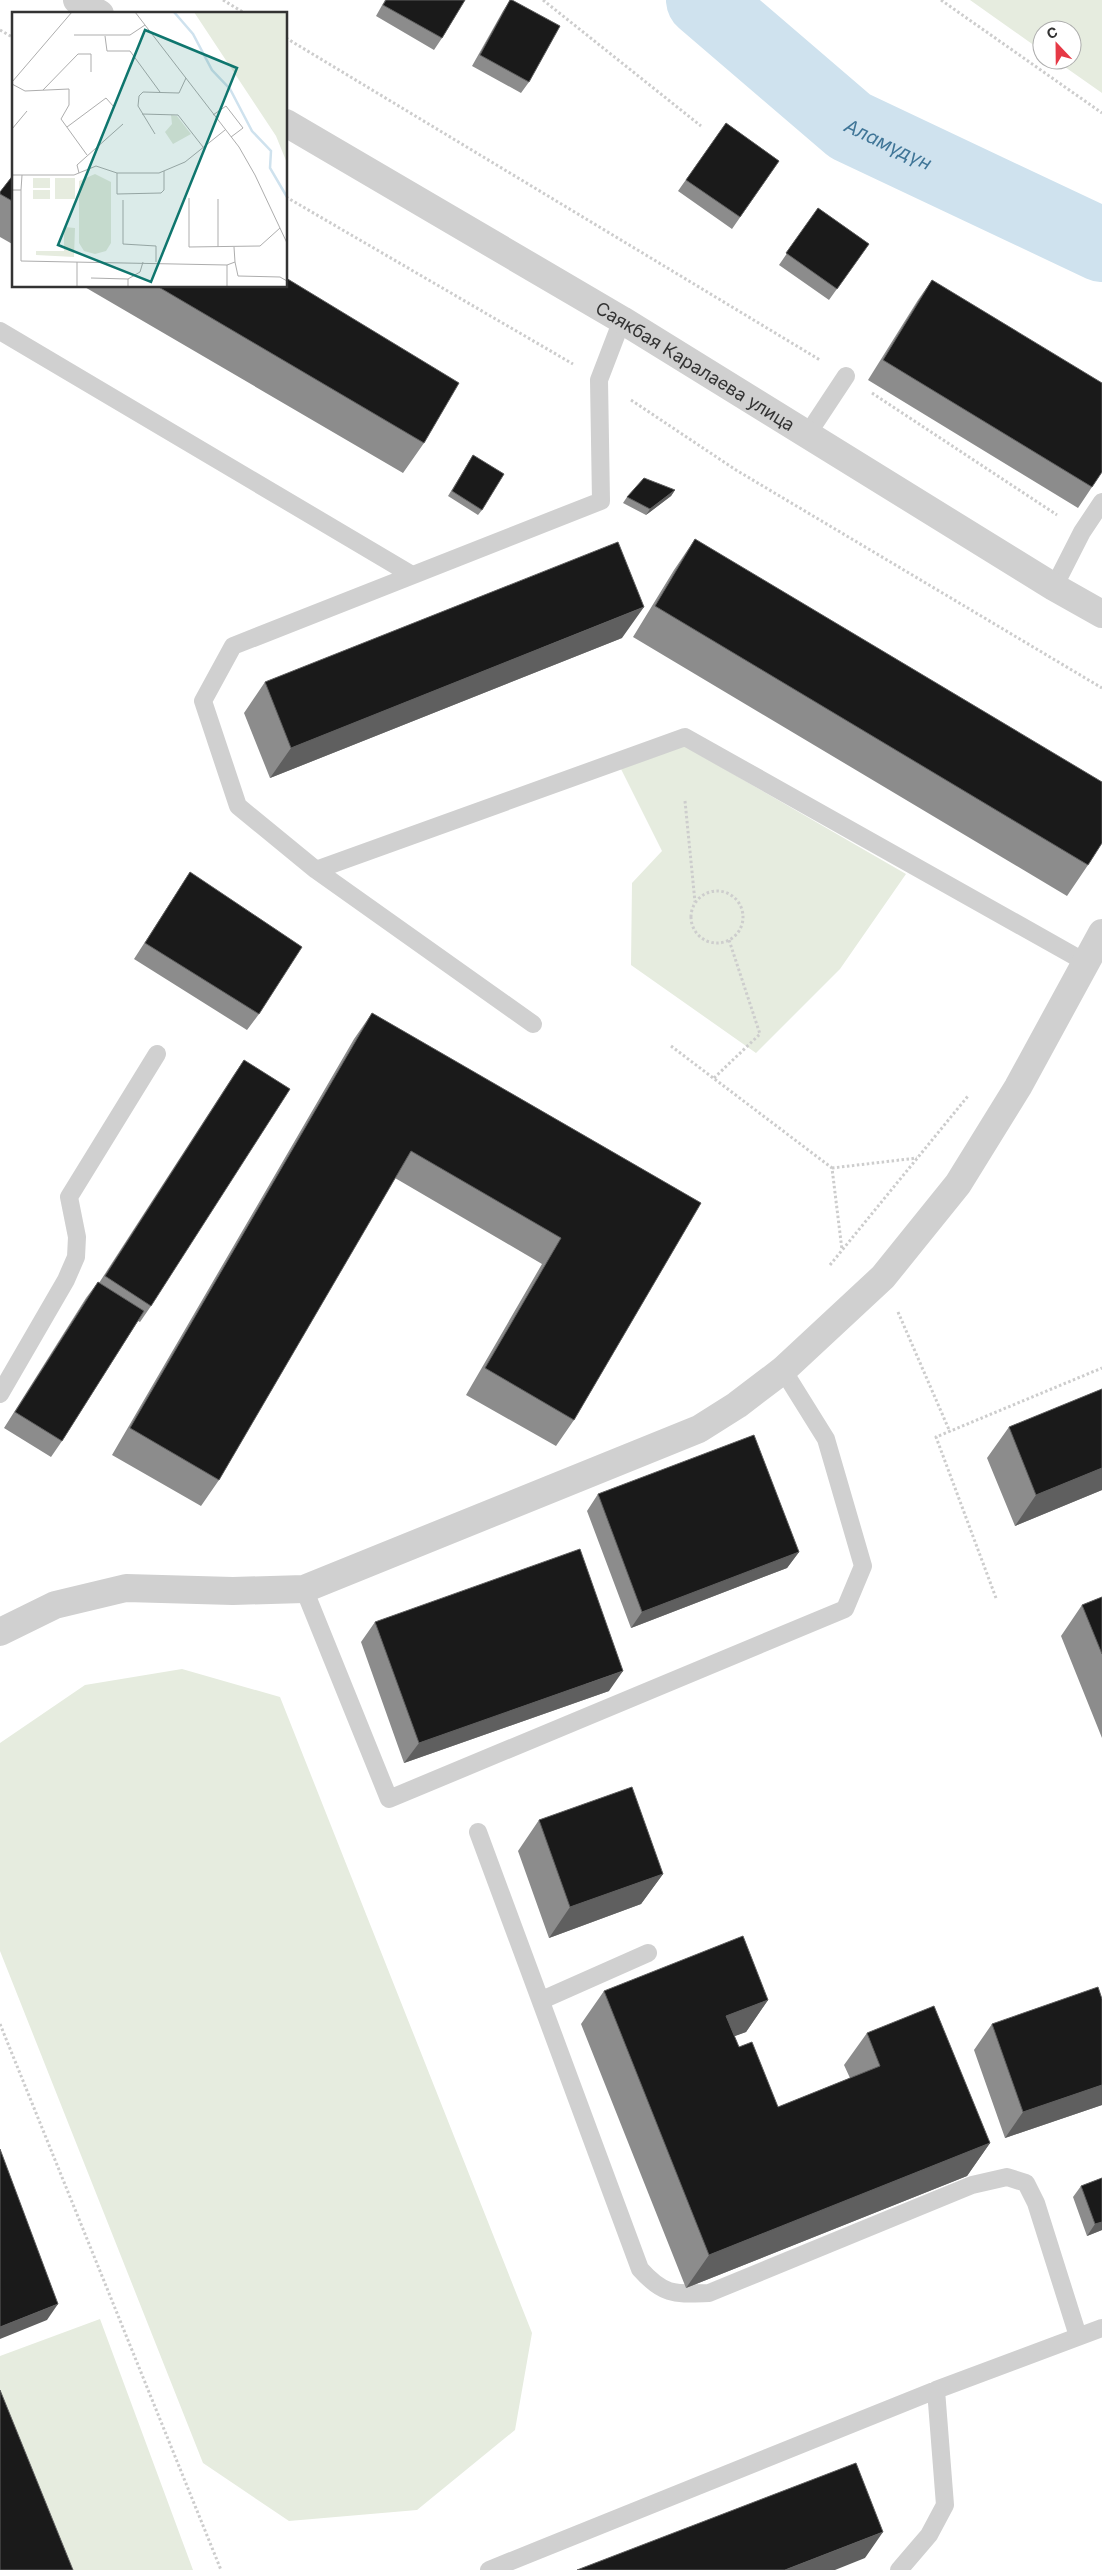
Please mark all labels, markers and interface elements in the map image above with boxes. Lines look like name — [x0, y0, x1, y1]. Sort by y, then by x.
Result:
inset map — [12, 12, 288, 288]
north arrow — [1032, 20, 1082, 70]
text: С — [1044, 23, 1060, 42]
water label: Аламүдүн — [840, 113, 936, 175]
street label: Саякбая Каралаева улица — [592, 297, 799, 435]

